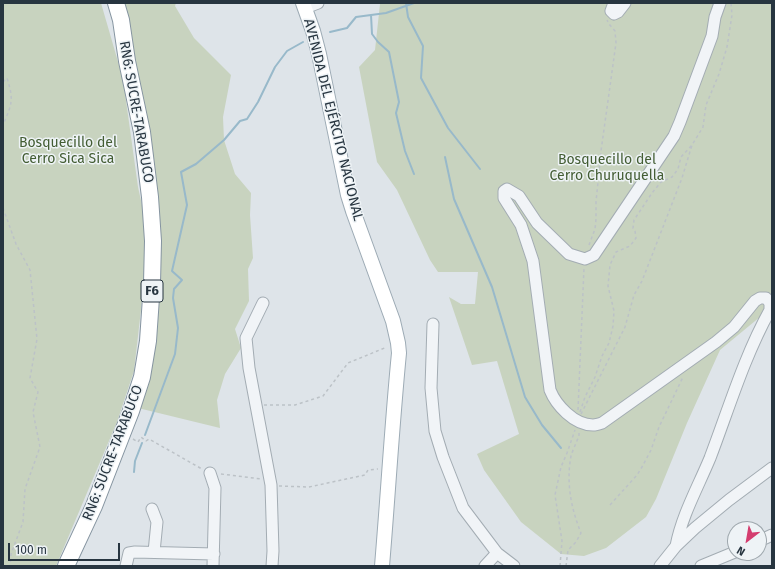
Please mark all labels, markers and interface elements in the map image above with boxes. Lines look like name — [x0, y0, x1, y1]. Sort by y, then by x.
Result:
street label: AVENIDA DEL EJÉRCITO NACIONAL — [300, 17, 366, 223]
street label: RN6: SUCRE-TARABUCO — [115, 40, 157, 184]
park label: Bosquecillo del Cerro Sica Sica — [19, 135, 117, 168]
park label: Bosquecillo del Cerro Churuquella — [550, 152, 664, 184]
road number: F6 — [141, 280, 163, 302]
street label: RN6: SUCRE-TARABUCO — [79, 383, 147, 523]
north arrow — [727, 521, 767, 561]
scale bar — [10, 535, 122, 561]
text: 100 m — [15, 543, 47, 557]
text: N — [735, 543, 748, 558]

